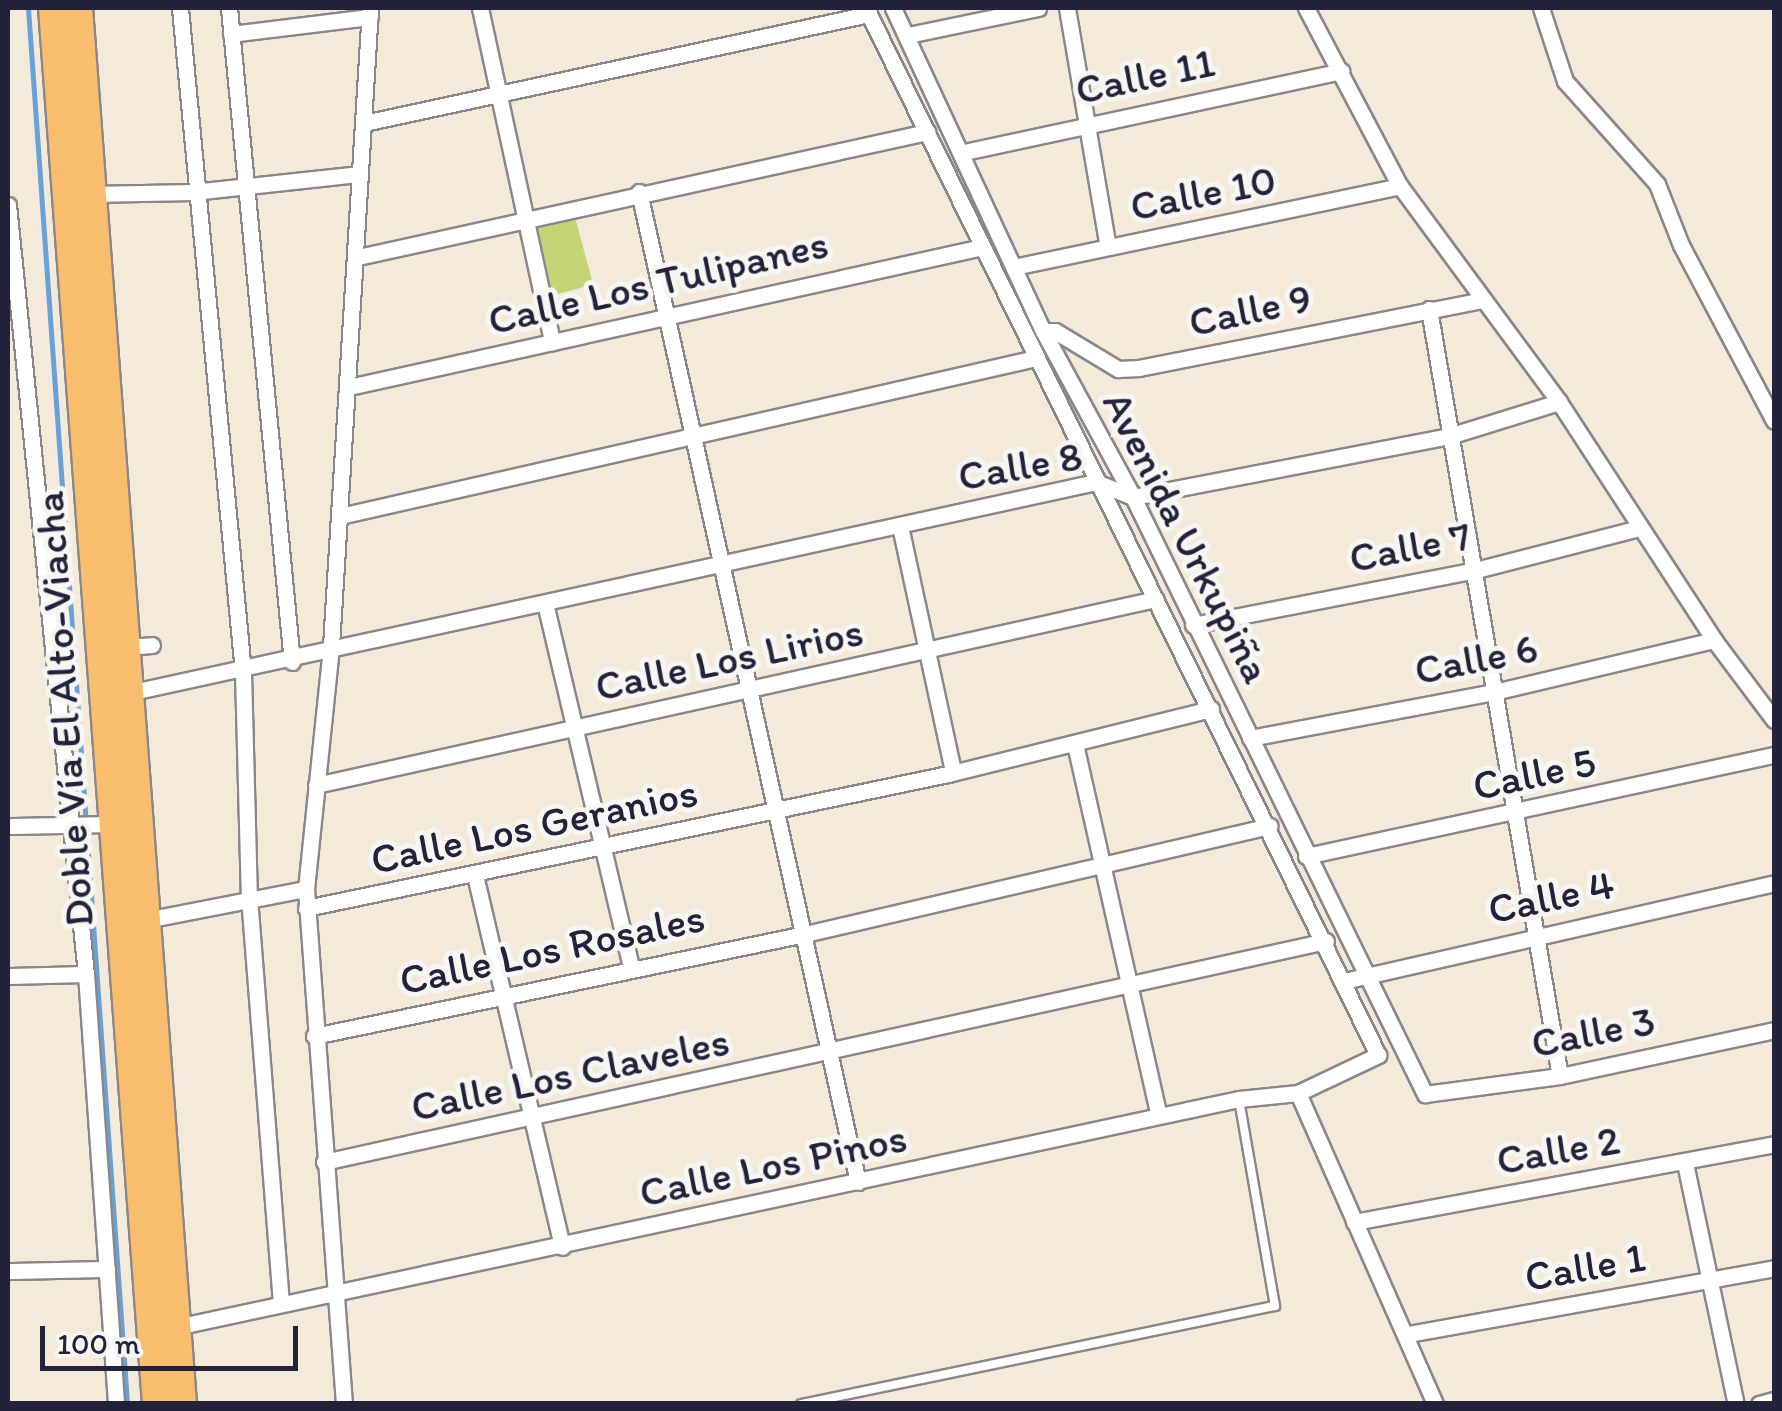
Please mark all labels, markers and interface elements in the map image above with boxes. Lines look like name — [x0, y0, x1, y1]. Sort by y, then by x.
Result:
street label: Calle 11 — [1071, 37, 1219, 115]
street label: Calle 10 — [1126, 154, 1280, 232]
street label: Calle Los Tulipanes — [485, 219, 831, 345]
street label: Calle 9 — [1184, 272, 1316, 348]
street label: Avenida Urkupiña — [1092, 383, 1282, 691]
street label: Calle 8 — [954, 430, 1086, 502]
street label: Doble Vía El Alto-Viacha — [24, 489, 104, 929]
street label: Calle 7 — [1345, 511, 1475, 583]
street label: Calle Los Lirios — [591, 606, 867, 712]
street label: Calle 6 — [1410, 622, 1542, 696]
street label: Calle 5 — [1468, 736, 1600, 812]
street label: Calle Los Geranios — [366, 767, 702, 885]
street label: Calle 4 — [1484, 859, 1618, 935]
street label: Calle Los Rosales — [395, 892, 709, 1006]
street label: Calle 3 — [1527, 995, 1659, 1069]
street label: Calle Los Claveles — [406, 1016, 734, 1132]
street label: Calle Los Pinos — [635, 1112, 911, 1218]
street label: Calle 2 — [1492, 1114, 1624, 1186]
street label: Calle 1 — [1521, 1232, 1649, 1302]
scale bar — [45, 1306, 302, 1368]
text: 100 m — [57, 1325, 140, 1362]

